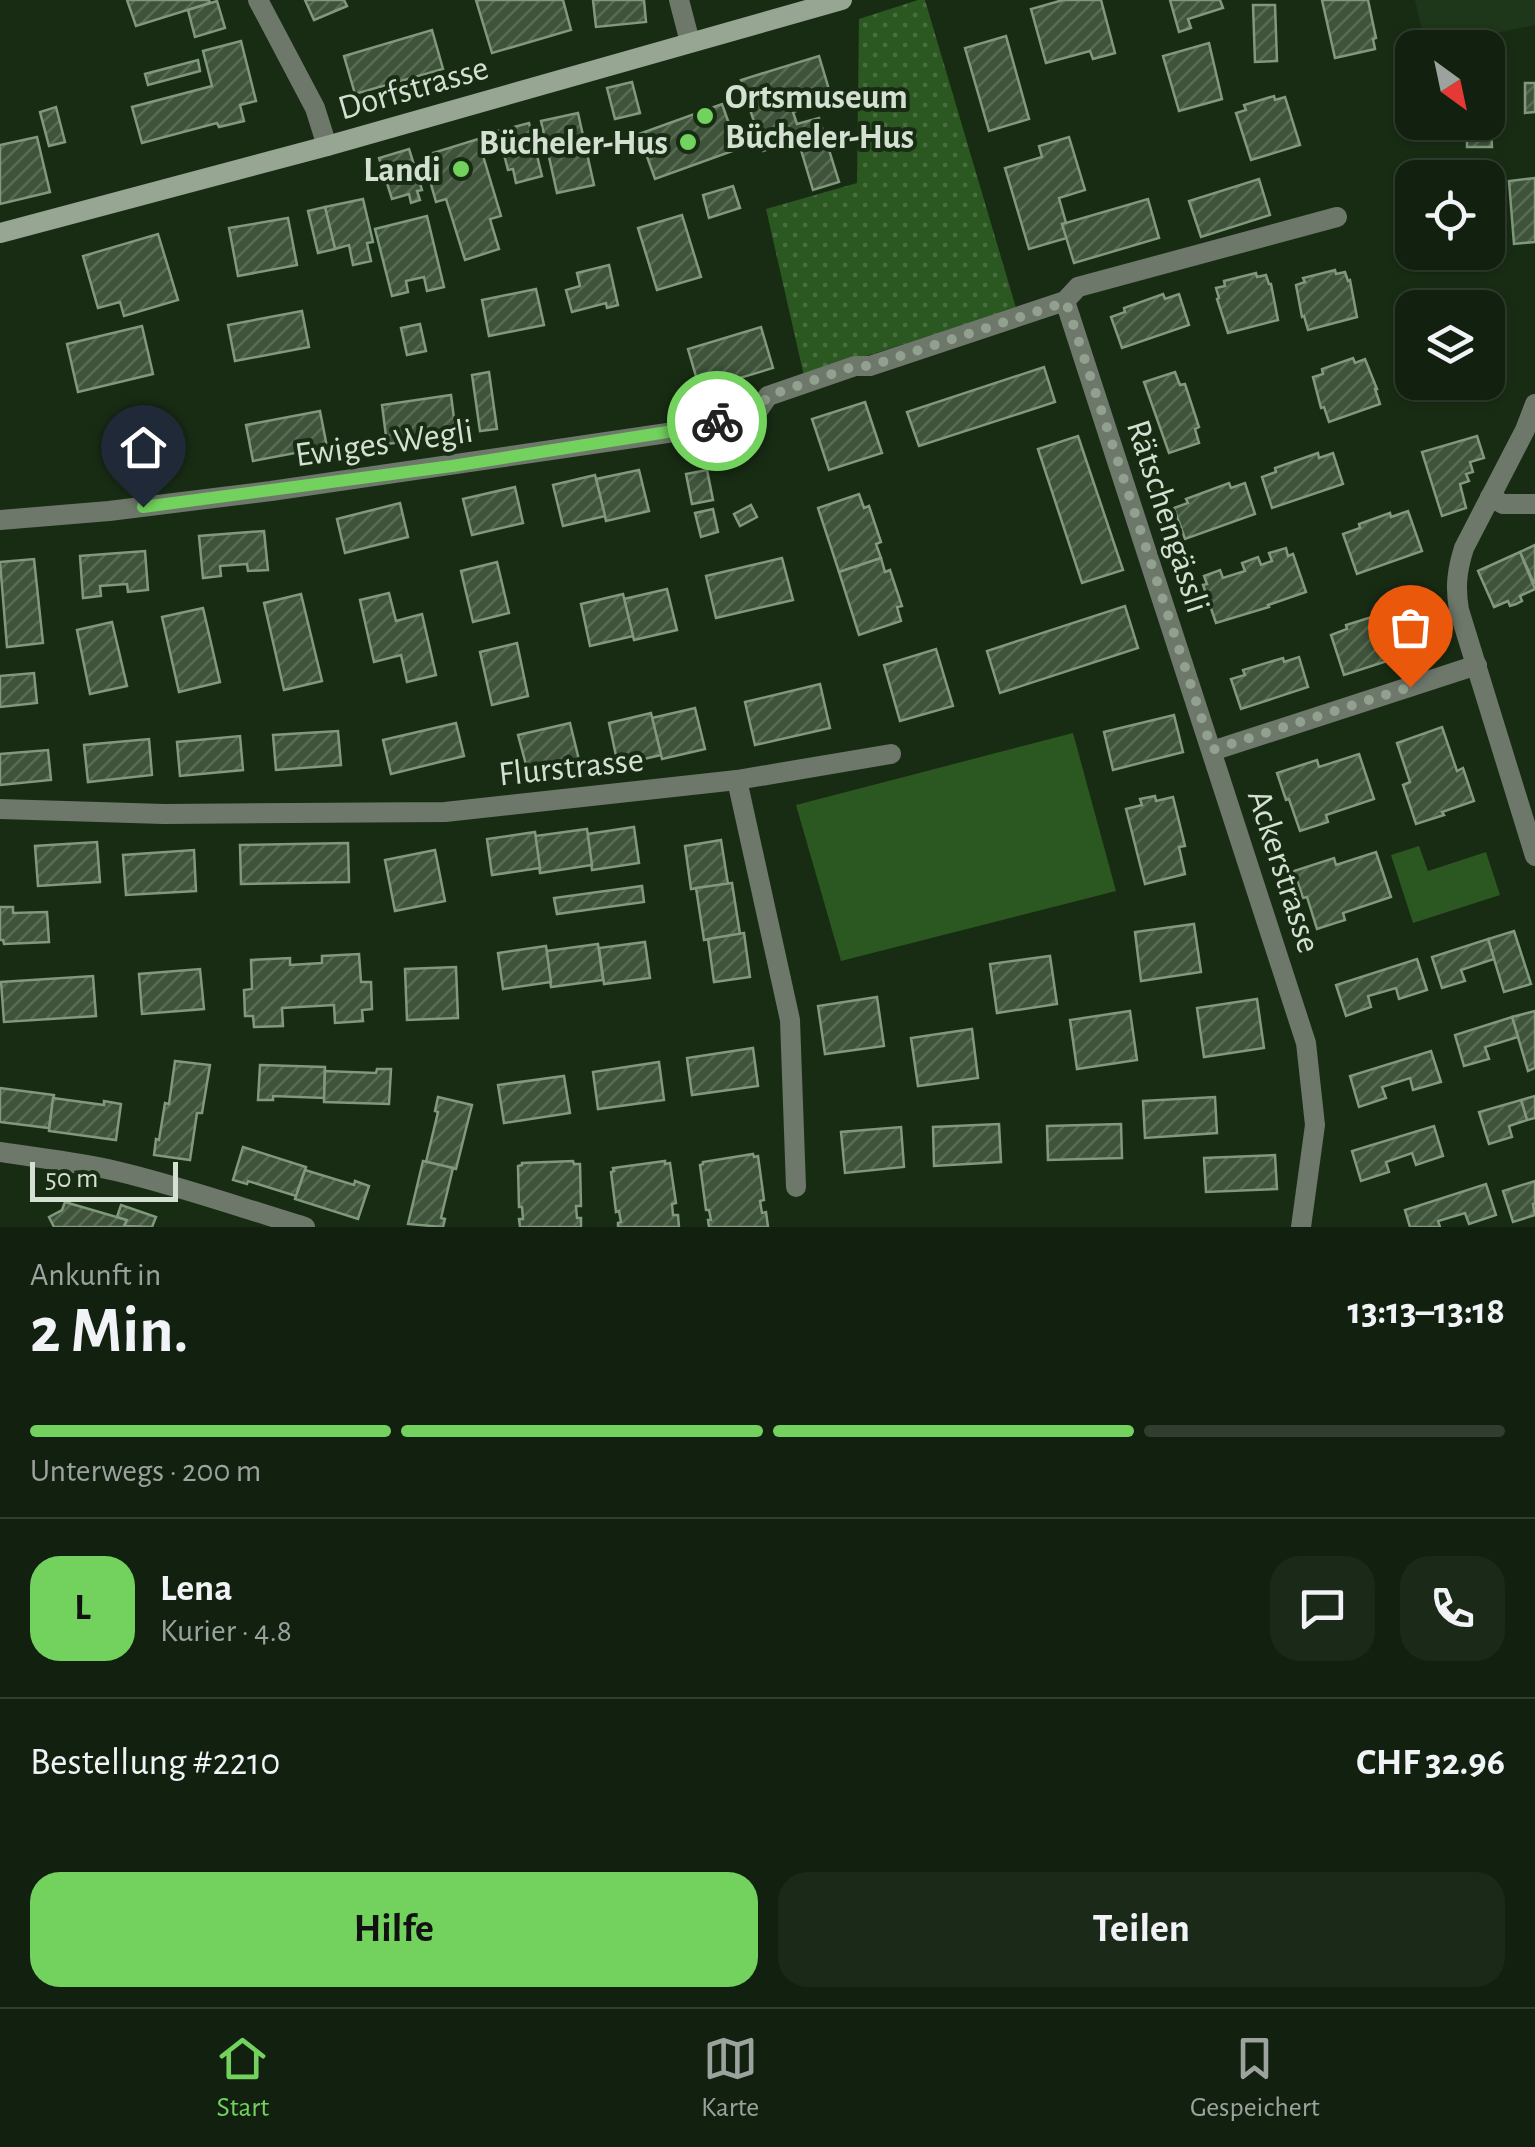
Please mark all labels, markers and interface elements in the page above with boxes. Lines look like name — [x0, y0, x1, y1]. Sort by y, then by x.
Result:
north arrow — [1395, 30, 1505, 140]
map controls — [1395, 30, 1505, 400]
street label: Dorfstrasse — [334, 50, 493, 127]
place label: Ortsmuseum Bücheler-Hus — [725, 80, 914, 155]
marker: Ortsmuseum Bücheler-Hus — [694, 105, 716, 127]
place label: Bücheler-Hus — [479, 126, 668, 161]
marker: Bücheler-Hus — [677, 131, 699, 153]
place label: Landi — [363, 153, 441, 188]
marker: Landi — [450, 158, 472, 180]
button: locate — [1395, 160, 1505, 270]
button: layers — [1395, 290, 1505, 400]
courier — [667, 371, 767, 471]
icon: bike — [690, 394, 745, 449]
pin — [101, 405, 186, 508]
street label: Ewiges Wegli — [293, 414, 475, 473]
street label: Rätschengässli — [1120, 416, 1215, 617]
icon: home — [116, 420, 171, 475]
pin — [1368, 585, 1453, 688]
icon: bag — [1383, 600, 1438, 655]
street label: Flurstrasse — [497, 742, 646, 793]
street label: Ackerstrasse — [1241, 786, 1326, 957]
scale bar — [30, 1157, 178, 1202]
text: 50 m — [45, 1165, 99, 1193]
text: Ankunft in — [30, 1259, 161, 1291]
text: 13:13–13:18 — [1347, 1293, 1505, 1331]
text: 2 Min. — [30, 1299, 188, 1364]
text: Unterwegs · 200 m — [30, 1455, 261, 1487]
button: chat — [1270, 1556, 1375, 1661]
button: phone — [1400, 1556, 1505, 1661]
text: Lena — [160, 1570, 233, 1608]
text: L — [74, 1589, 91, 1627]
text: Kurier · 4.8 — [160, 1615, 292, 1647]
text: Bestellung #2210 — [30, 1744, 280, 1782]
text: CHF 32.96 — [1356, 1744, 1505, 1782]
button: Hilfe — [30, 1872, 758, 1987]
button: Teilen — [778, 1872, 1505, 1987]
tab: Start — [215, 2031, 270, 2125]
tab: Karte — [701, 2031, 759, 2125]
tab: Gespeichert — [1190, 2031, 1320, 2125]

